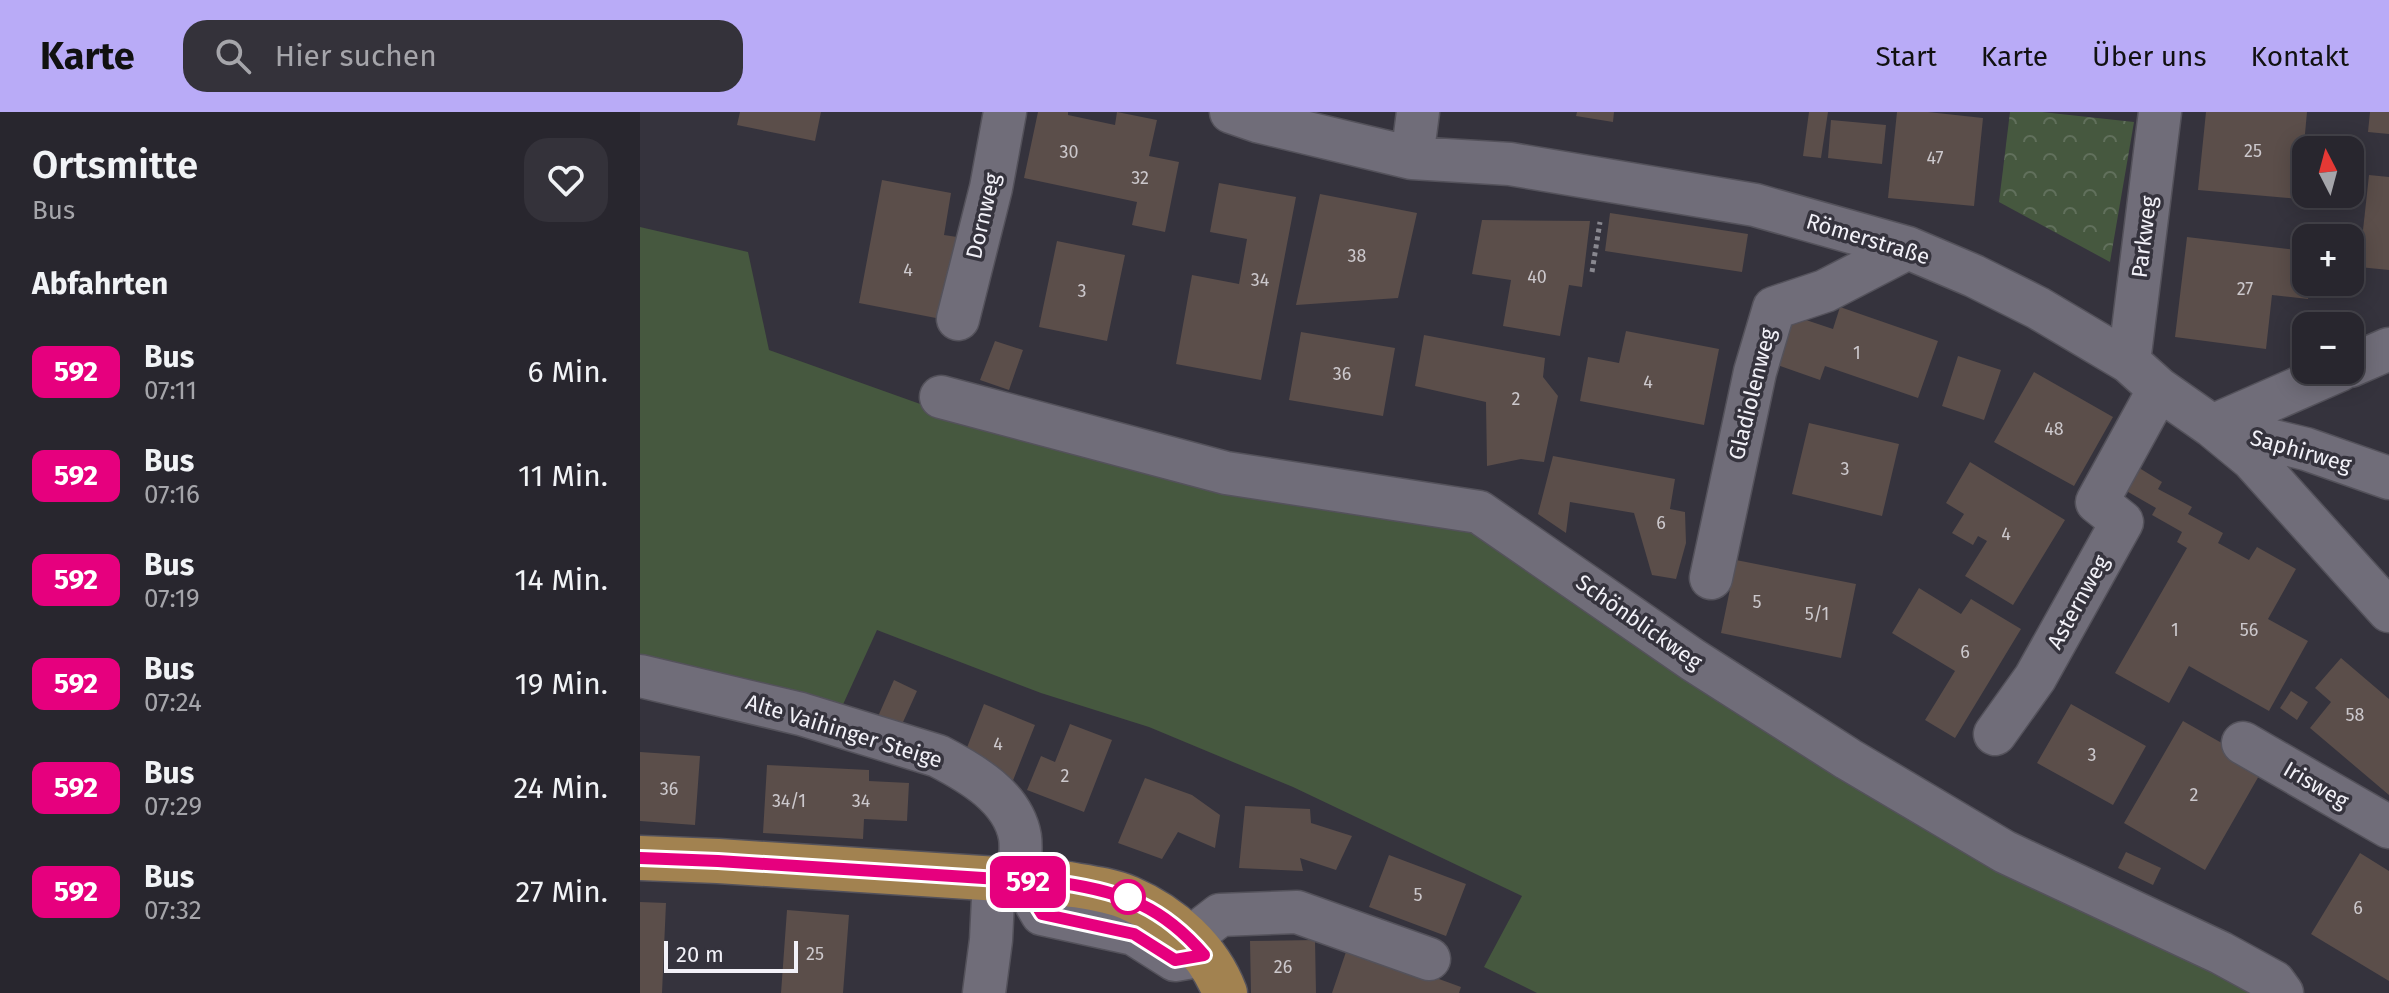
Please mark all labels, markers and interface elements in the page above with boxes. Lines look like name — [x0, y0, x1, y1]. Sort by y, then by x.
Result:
search box — [183, 20, 743, 92]
text: Karte — [40, 33, 135, 79]
icon: search — [211, 34, 255, 78]
text: Hier suchen — [275, 38, 437, 74]
text: Start — [1875, 40, 1937, 73]
text: Karte — [1981, 40, 2048, 73]
text: Über uns — [2092, 40, 2207, 73]
text: Kontakt — [2251, 40, 2349, 73]
north arrow — [2292, 136, 2364, 208]
map controls — [2292, 136, 2364, 384]
button: heart — [524, 138, 608, 222]
house number: 25 — [2244, 140, 2262, 162]
house number: 30 — [1059, 141, 1079, 163]
text: Ortsmitte — [32, 142, 198, 188]
house number: 47 — [1926, 147, 1944, 169]
house number: 32 — [1131, 167, 1149, 189]
street label: Dornweg — [960, 170, 1006, 262]
street label: Parkweg — [2126, 194, 2162, 280]
text: Bus — [32, 195, 75, 226]
street label: Römerstraße — [1803, 207, 1933, 271]
button: + — [2292, 224, 2364, 296]
house number: 38 — [1348, 245, 1367, 267]
house number: 4 — [903, 259, 913, 281]
text: Abfahrten — [32, 266, 168, 302]
house number: 40 — [1527, 266, 1547, 288]
house number: 34 — [1251, 269, 1270, 291]
house number: 27 — [2237, 278, 2253, 300]
house number: 3 — [1078, 280, 1086, 302]
button: − — [2292, 312, 2364, 384]
street label: Gladiolenweg — [1723, 325, 1782, 463]
text: Bus — [144, 339, 194, 375]
house number: 1 — [1853, 342, 1861, 364]
text: 6 Min. — [527, 354, 608, 390]
text: 592 — [54, 355, 98, 388]
house number: 36 — [1333, 363, 1351, 385]
house number: 4 — [1643, 371, 1653, 393]
text: 07:11 — [144, 375, 197, 406]
house number: 2 — [1512, 388, 1521, 410]
house number: 48 — [2044, 418, 2064, 440]
street label: Saphirweg — [2247, 424, 2355, 478]
text: Bus — [144, 443, 194, 479]
text: 11 Min. — [518, 458, 608, 494]
house number: 3 — [1841, 458, 1849, 480]
text: 592 — [54, 459, 98, 492]
text: 07:16 — [144, 479, 200, 510]
house number: 6 — [1656, 512, 1666, 534]
house number: 4 — [2001, 523, 2011, 545]
text: Bus — [144, 547, 194, 583]
street label: Asternweg — [2041, 550, 2115, 654]
text: 14 Min. — [515, 562, 608, 598]
text: 592 — [54, 563, 98, 596]
street label: Schönblickweg — [1571, 569, 1708, 676]
text: 07:19 — [144, 583, 200, 614]
house number: 5 — [1752, 591, 1762, 613]
house number: 5/1 — [1805, 603, 1829, 625]
house number: 1 — [2171, 619, 2179, 641]
house number: 56 — [2240, 619, 2258, 641]
house number: 6 — [1960, 641, 1970, 663]
text: Bus — [144, 651, 194, 687]
text: 19 Min. — [515, 666, 608, 702]
text: 592 — [54, 667, 98, 700]
text: 07:24 — [144, 687, 202, 718]
street label: Alte Vaihinger Steige — [742, 688, 946, 774]
house number: 58 — [2346, 704, 2365, 726]
house number: 4 — [993, 733, 1003, 755]
house number: 3 — [2088, 744, 2096, 766]
text: Bus — [144, 755, 194, 791]
street label: Irisweg — [2279, 756, 2354, 815]
house number: 2 — [1061, 765, 1070, 787]
text: 24 Min. — [513, 770, 608, 806]
text: 592 — [54, 771, 98, 804]
house number: 36 — [660, 778, 678, 800]
house number: 2 — [2190, 784, 2199, 806]
house number: 34/1 — [772, 790, 806, 812]
house number: 34 — [852, 790, 871, 812]
text: 07:29 — [144, 791, 202, 822]
line badge: 592 — [982, 856, 1074, 908]
text: Bus — [144, 859, 194, 895]
text: 592 — [1006, 865, 1050, 898]
text: 27 Min. — [516, 874, 608, 910]
text: 592 — [54, 875, 98, 908]
unlabelled marker — [1111, 880, 1145, 914]
house number: 5 — [1413, 884, 1423, 906]
text: 07:32 — [144, 895, 202, 926]
house number: 6 — [2353, 897, 2363, 919]
scale bar — [664, 937, 798, 973]
text: 20 m — [676, 941, 724, 968]
house number: 25 — [806, 943, 824, 965]
house number: 26 — [1274, 956, 1292, 978]

